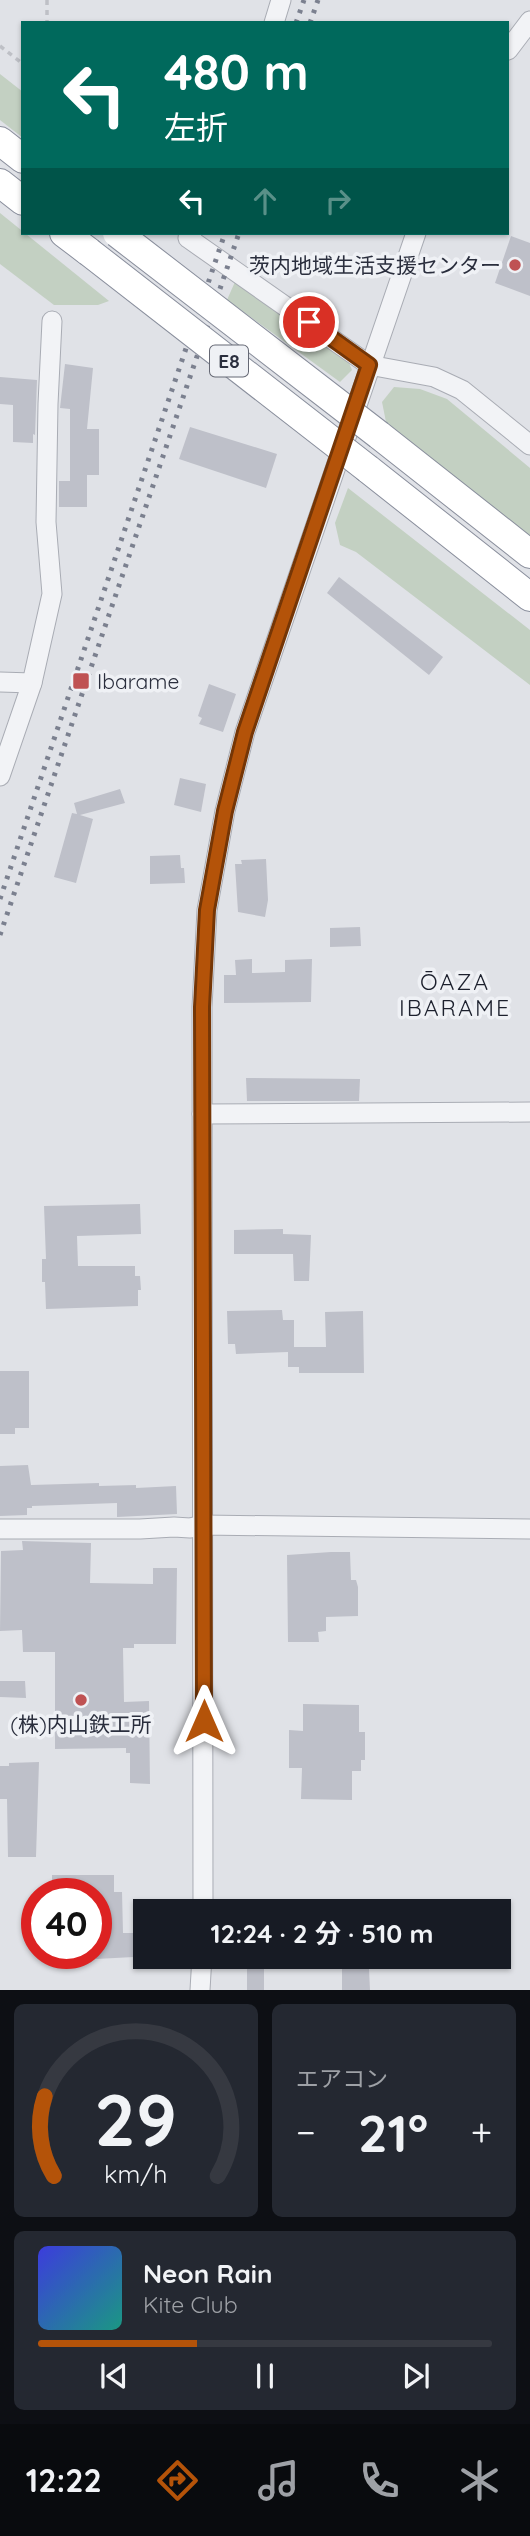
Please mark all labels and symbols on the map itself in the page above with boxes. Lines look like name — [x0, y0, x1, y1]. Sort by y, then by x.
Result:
place label: 茨内地域生活支援センター — [249, 252, 501, 278]
marker: 茨内地域生活支援センター — [507, 257, 523, 273]
pin — [279, 292, 339, 352]
road number: E8 — [210, 346, 248, 376]
place label: Ibarame — [97, 668, 179, 694]
marker: Ibarame — [71, 671, 91, 691]
district label: ŌAZA IBARAME — [399, 967, 511, 1022]
position arrow — [167, 1684, 241, 1758]
marker: (株)内山鉄工所 — [73, 1692, 89, 1708]
place label: (株)内山鉄工所 — [10, 1711, 152, 1737]
speed limit sign: 40 — [21, 1878, 112, 1969]

